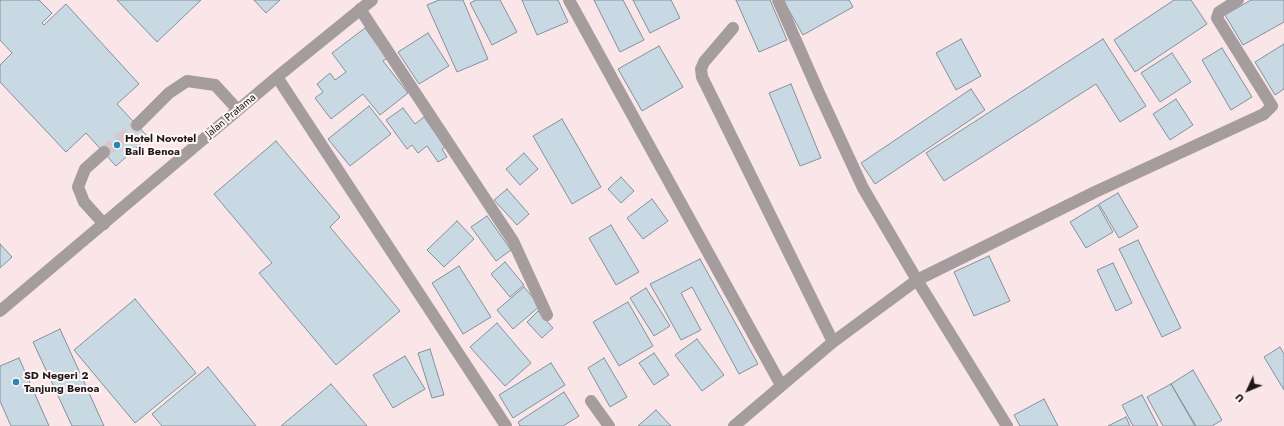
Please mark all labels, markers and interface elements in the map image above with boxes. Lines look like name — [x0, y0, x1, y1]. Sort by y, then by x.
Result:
street label: Jalan Pratama — [203, 91, 259, 141]
place label: Hotel Novotel Bali Benoa — [125, 132, 196, 158]
marker: Hotel Novotel Bali Benoa — [112, 140, 122, 150]
place label: SD Negeri 2 Tanjung Benoa — [24, 369, 99, 395]
north arrow — [1228, 370, 1268, 410]
marker: SD Negeri 2 Tanjung Benoa — [11, 377, 21, 387]
text: U — [1231, 390, 1248, 407]

